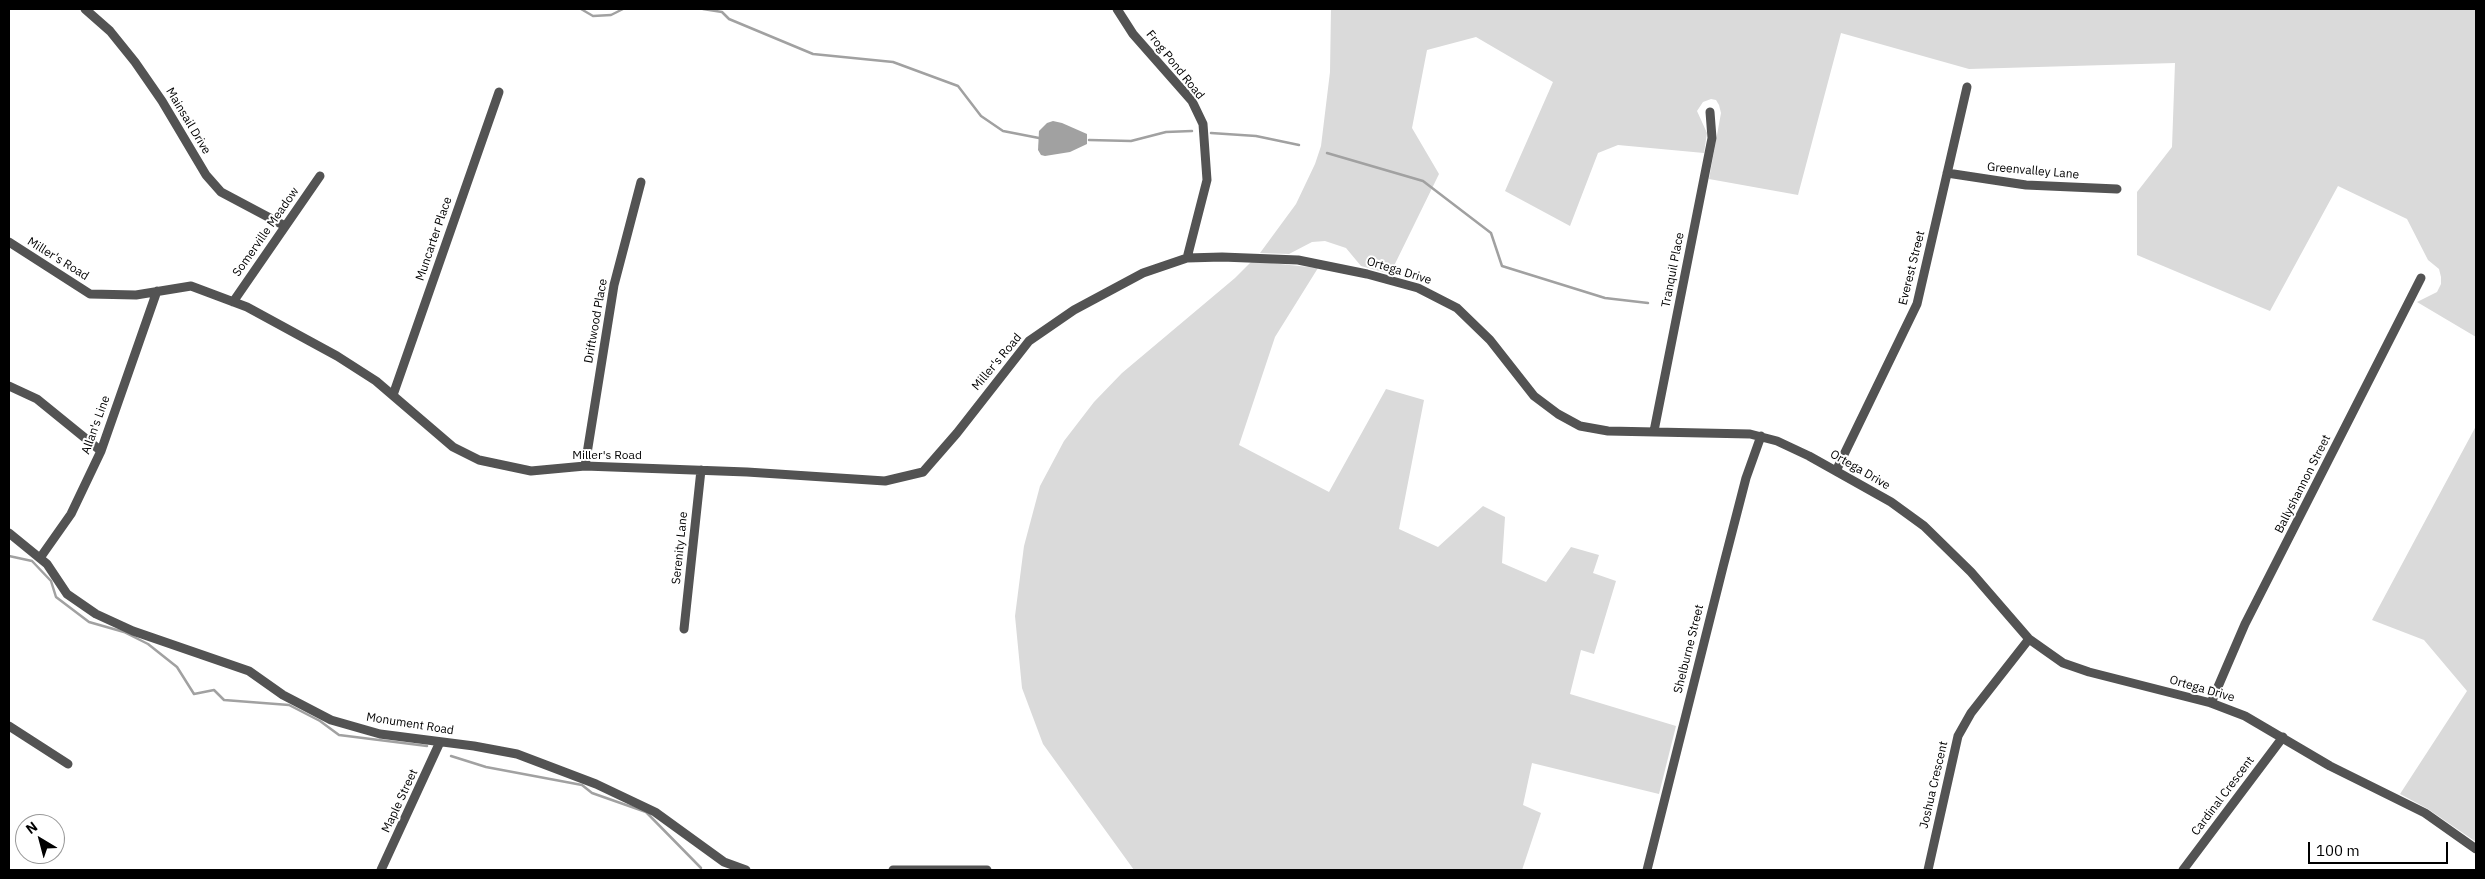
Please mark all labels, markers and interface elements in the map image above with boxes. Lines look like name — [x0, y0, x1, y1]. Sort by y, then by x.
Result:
street label: Frog Pond Road — [1143, 28, 1207, 102]
street label: Mainsail Drive — [162, 85, 214, 157]
street label: Greenvalley Lane — [1986, 160, 2080, 182]
street label: Somerville Meadow — [230, 185, 302, 279]
street label: Muncarter Place — [413, 195, 455, 283]
street label: Everest Street — [1896, 229, 1928, 307]
street label: Tranquil Place — [1659, 231, 1687, 309]
street label: Miller's Road — [25, 234, 91, 284]
street label: Ortega Drive — [1365, 254, 1433, 288]
street label: Driftwood Place — [581, 278, 611, 364]
street label: Miller's Road — [969, 331, 1025, 393]
street label: Allan's Line — [79, 394, 113, 456]
street label: Ballyshannon Street — [2272, 432, 2334, 536]
street label: Ortega Drive — [1827, 447, 1893, 493]
street label: Miller's Road — [572, 449, 642, 463]
street label: Serenity Lane — [669, 511, 691, 585]
street label: Shelburne Street — [1671, 603, 1707, 695]
street label: Ortega Drive — [2168, 673, 2236, 705]
street label: Monument Road — [365, 710, 455, 738]
street label: Joshua Crescent — [1917, 740, 1951, 830]
street label: Cardinal Crescent — [2189, 754, 2257, 838]
street label: Maple Street — [379, 767, 421, 835]
north arrow — [15, 814, 65, 864]
text: N — [22, 818, 41, 838]
scale bar — [2310, 832, 2450, 864]
text: 100 m — [2316, 841, 2360, 860]

